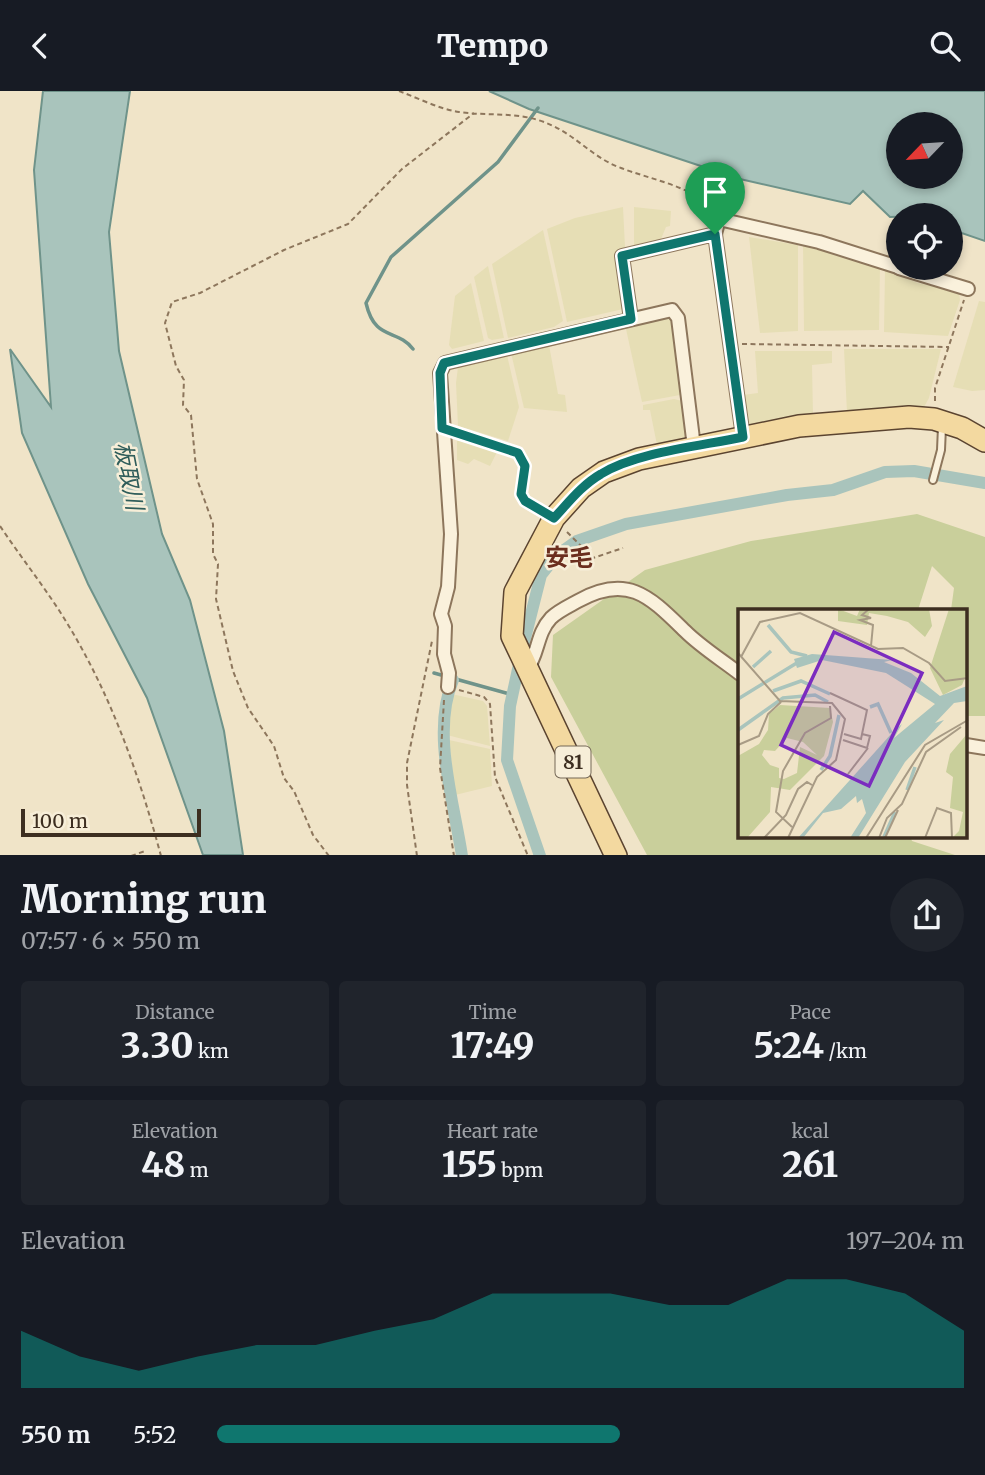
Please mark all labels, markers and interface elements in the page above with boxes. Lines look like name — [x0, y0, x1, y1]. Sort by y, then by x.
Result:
text: Tempo — [437, 26, 548, 66]
icon: back — [21, 27, 59, 65]
icon: search — [926, 27, 964, 65]
north arrow — [886, 112, 962, 189]
map controls — [886, 112, 963, 280]
pin — [685, 162, 745, 234]
icon: arrive — [696, 173, 734, 211]
button: locate — [886, 203, 963, 280]
water label: 板取川 — [109, 439, 151, 515]
district label: 安毛 — [545, 542, 593, 573]
inset map — [738, 609, 968, 838]
road number: 81 — [556, 747, 590, 777]
scale bar — [21, 807, 201, 838]
text: 100 m — [32, 809, 88, 833]
text: Morning run — [21, 876, 267, 923]
button: share — [890, 878, 964, 952]
text: 07:57 · 6 × 550 m — [21, 926, 200, 955]
text: Distance — [135, 1000, 215, 1024]
text: Time — [468, 1000, 517, 1024]
text: Pace — [789, 1000, 831, 1024]
text: 3.30 — [121, 1024, 194, 1068]
text: 17:49 — [451, 1024, 534, 1068]
text: 5:24 — [753, 1024, 824, 1068]
text: km — [194, 1039, 229, 1063]
text: /km — [824, 1039, 867, 1063]
text: Elevation — [132, 1119, 218, 1143]
text: Heart rate — [447, 1119, 538, 1143]
text: kcal — [791, 1119, 829, 1143]
text: 48 — [141, 1143, 185, 1187]
text: 155 — [442, 1143, 497, 1187]
text: 261 — [782, 1143, 838, 1187]
text: m — [185, 1158, 209, 1182]
text: bpm — [497, 1158, 543, 1182]
text: Elevation — [21, 1226, 125, 1255]
text: 197–204 m — [846, 1226, 964, 1255]
text: 550 m — [21, 1420, 90, 1449]
text: 5:52 — [133, 1420, 177, 1449]

